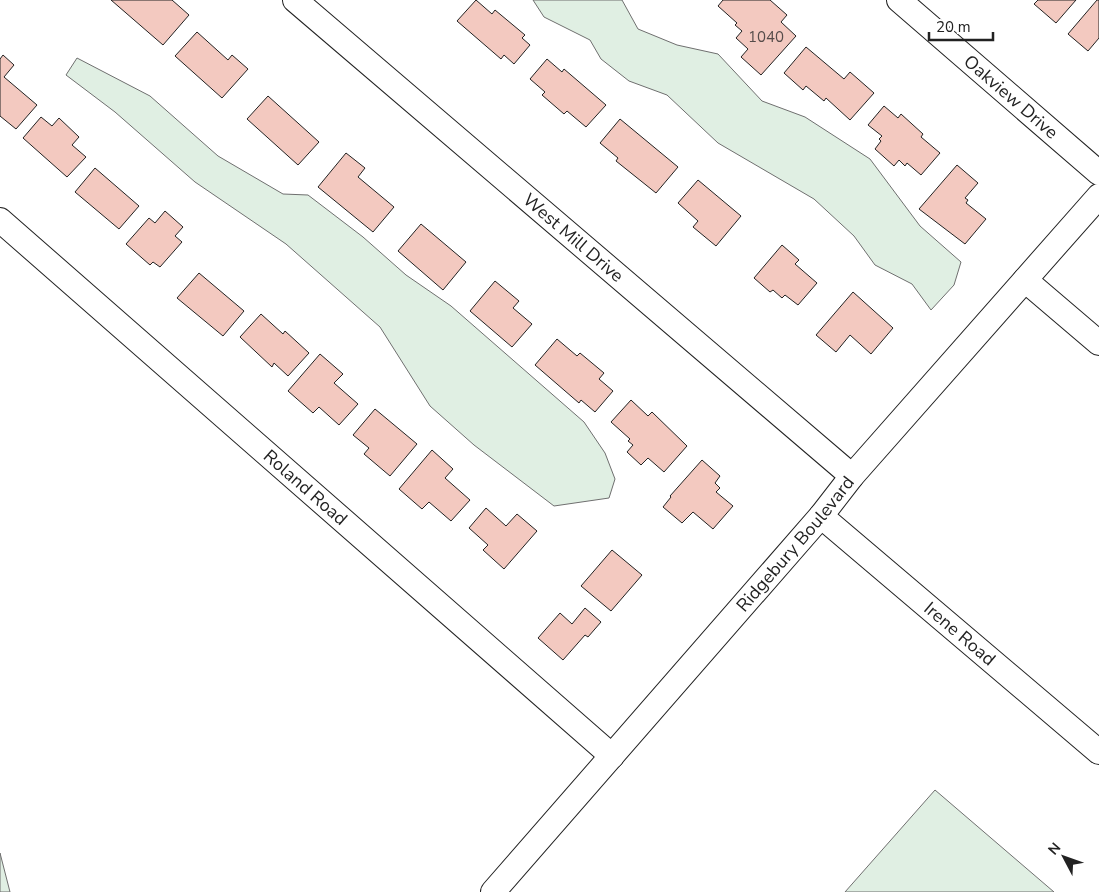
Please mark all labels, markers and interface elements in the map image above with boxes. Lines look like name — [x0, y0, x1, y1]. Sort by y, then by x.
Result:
scale bar — [929, 10, 993, 42]
text: 20 m — [936, 17, 971, 37]
house number: 1040 — [748, 27, 784, 47]
street label: Oakview Drive — [959, 49, 1063, 144]
street label: West Mill Drive — [518, 188, 629, 288]
street label: Roland Road — [258, 444, 352, 531]
street label: Ridgebury Boulevard — [731, 471, 860, 617]
street label: Irene Road — [919, 597, 1001, 671]
north arrow — [1039, 832, 1089, 882]
text: N — [1044, 839, 1065, 859]

